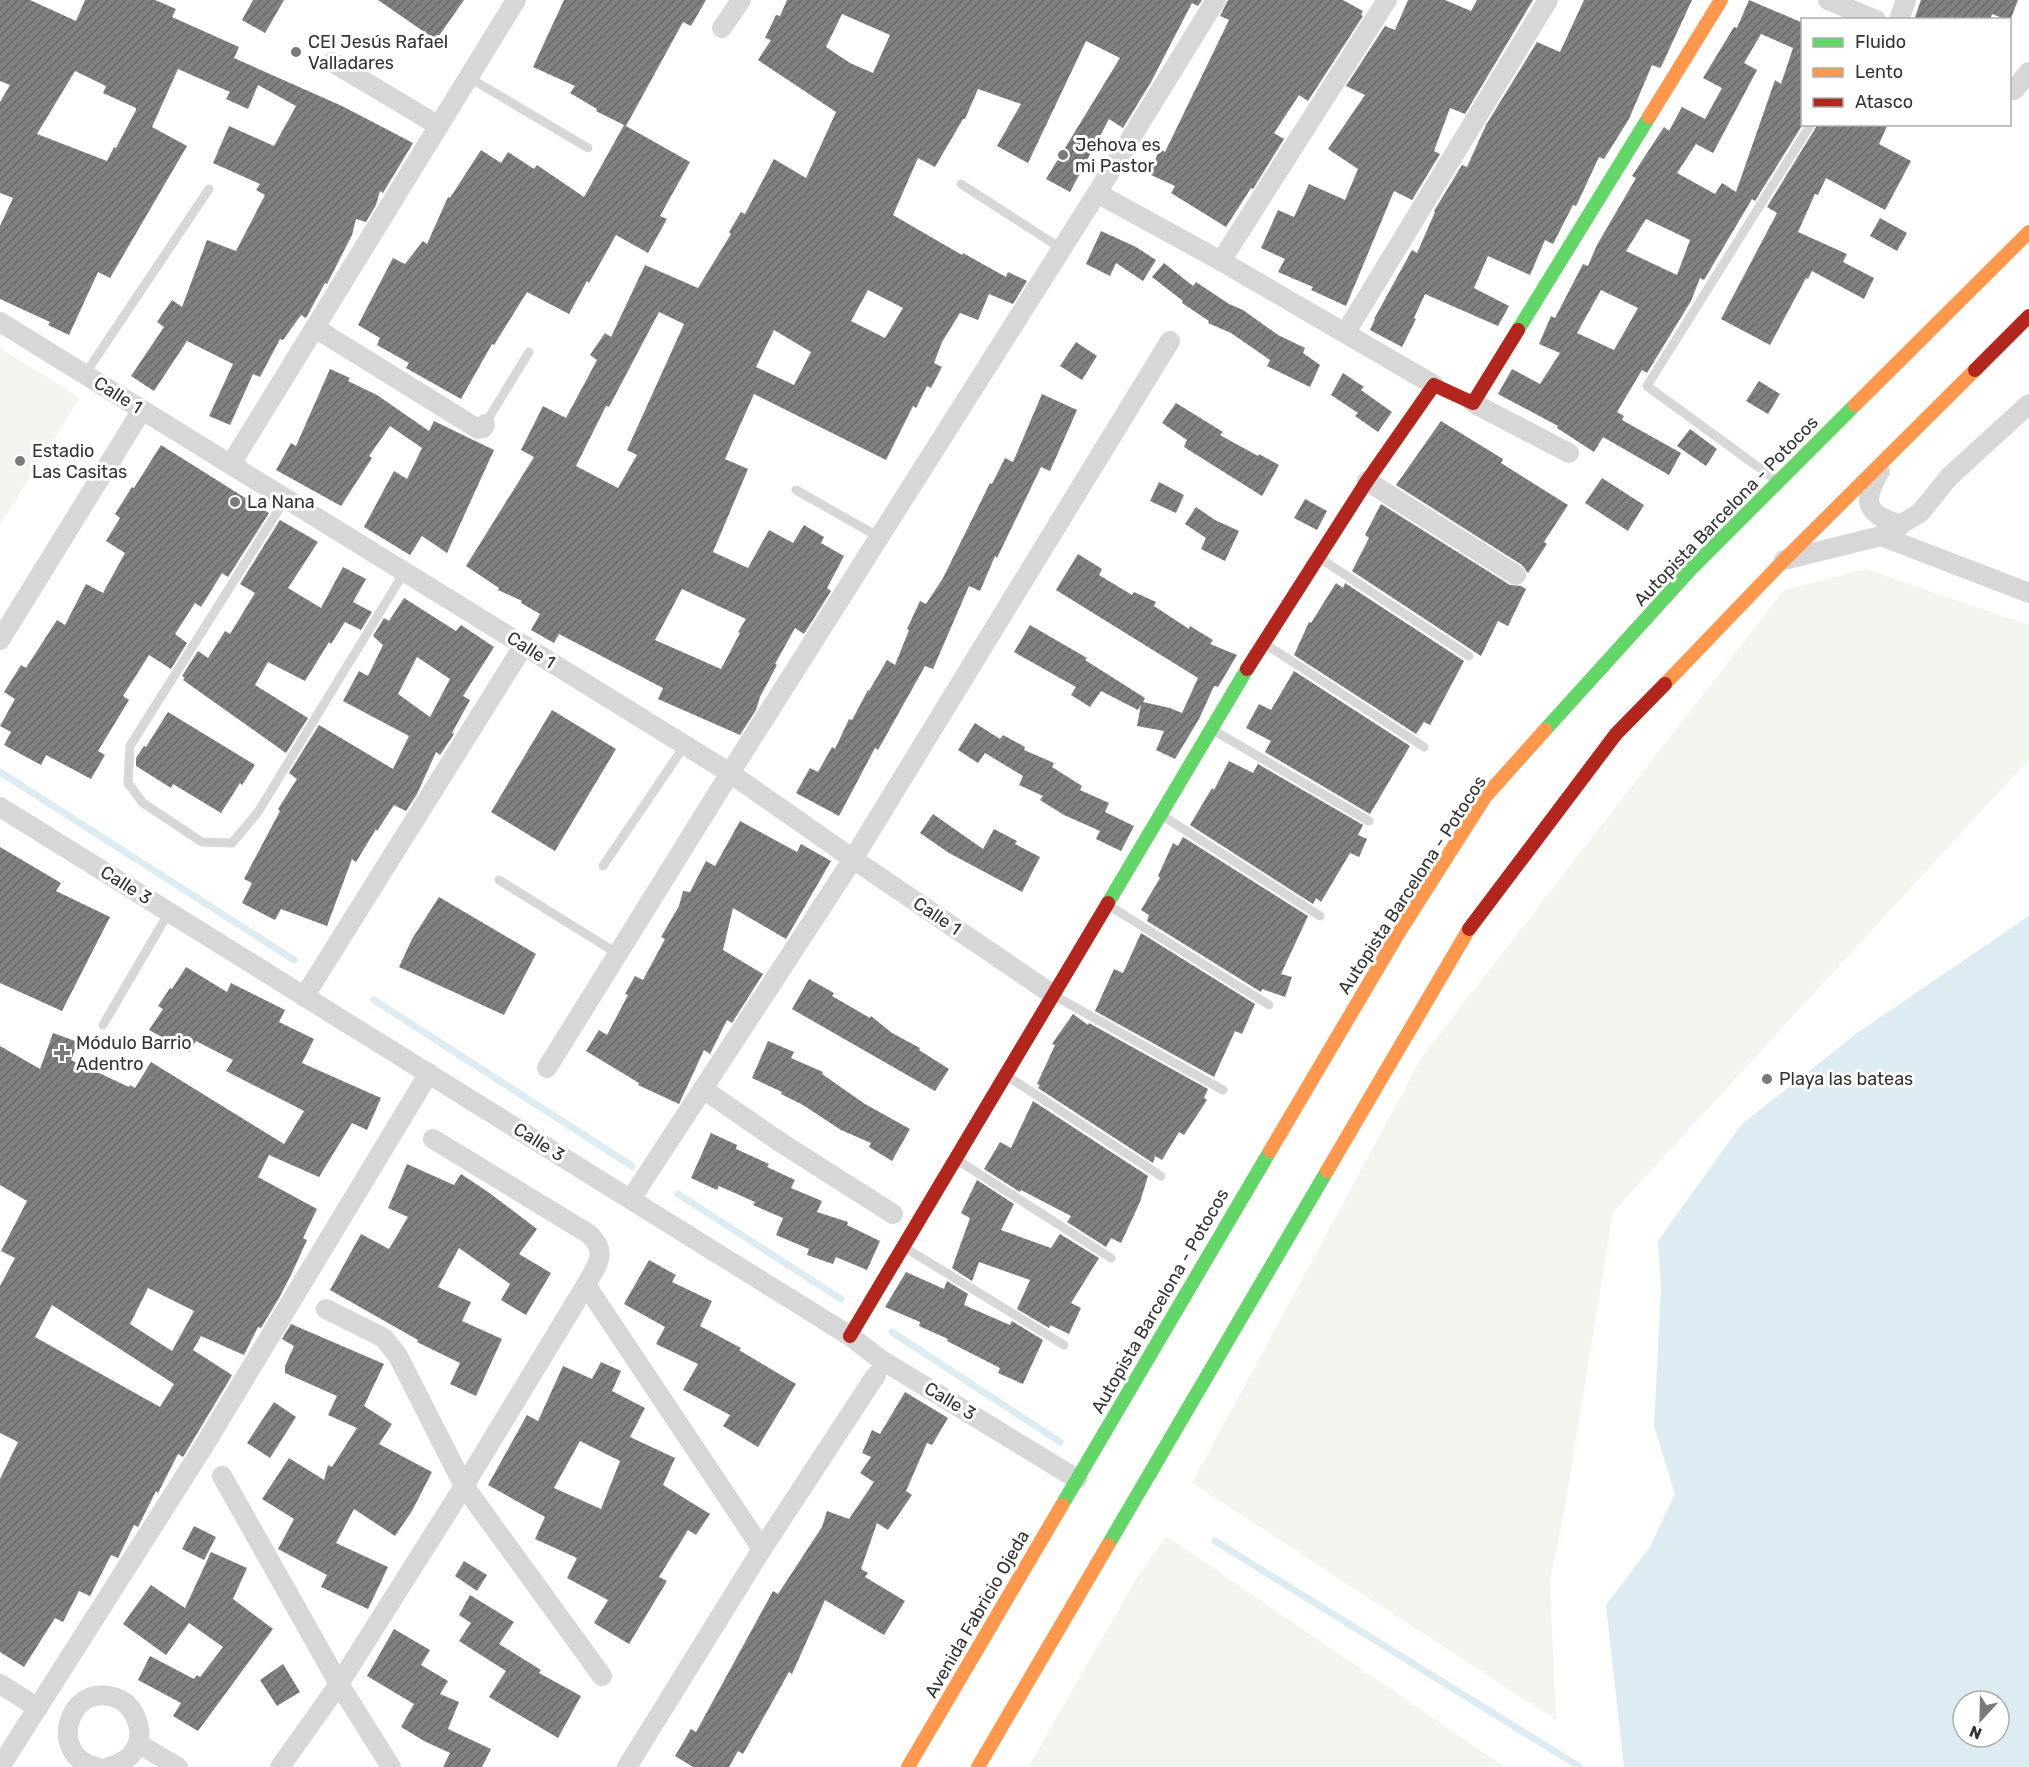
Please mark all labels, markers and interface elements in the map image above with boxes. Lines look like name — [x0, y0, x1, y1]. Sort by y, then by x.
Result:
legend — [1801, 18, 2011, 126]
place label: CEI Jesús Rafael Valladares — [308, 31, 448, 74]
text: Fluido — [1855, 31, 1906, 53]
marker: CEI Jesús Rafael Valladares — [289, 45, 303, 59]
text: Lento — [1855, 61, 1903, 83]
text: Atasco — [1855, 91, 1913, 113]
place label: Jehova es mi Pastor — [1075, 134, 1161, 177]
marker: Jehova es mi Pastor — [1056, 148, 1070, 162]
street label: Calle 1 — [90, 372, 146, 418]
street label: Autopista Barcelona - Potocos — [1629, 411, 1823, 611]
place label: Estadio Las Casitas — [32, 440, 127, 483]
marker: Estadio Las Casitas — [13, 454, 27, 468]
place label: La Nana — [247, 491, 315, 513]
marker: La Nana — [228, 495, 242, 509]
street label: Calle 1 — [503, 627, 559, 673]
street label: Autopista Barcelona - Potocos — [1333, 772, 1491, 998]
street label: Calle 3 — [96, 861, 156, 909]
street label: Calle 1 — [909, 892, 965, 940]
place label: Módulo Barrio Adentro — [76, 1032, 192, 1075]
marker: Módulo Barrio Adentro — [53, 1044, 71, 1062]
place label: Playa las bateas — [1779, 1068, 1913, 1090]
marker: Playa las bateas — [1760, 1072, 1774, 1086]
street label: Calle 3 — [509, 1118, 569, 1166]
street label: Autopista Barcelona - Potocos — [1086, 1185, 1234, 1417]
street label: Calle 3 — [920, 1377, 980, 1425]
street label: Avenida Fabricio Ojeda — [920, 1526, 1034, 1702]
north arrow — [1951, 1689, 2011, 1749]
text: N — [1967, 1721, 1984, 1743]

